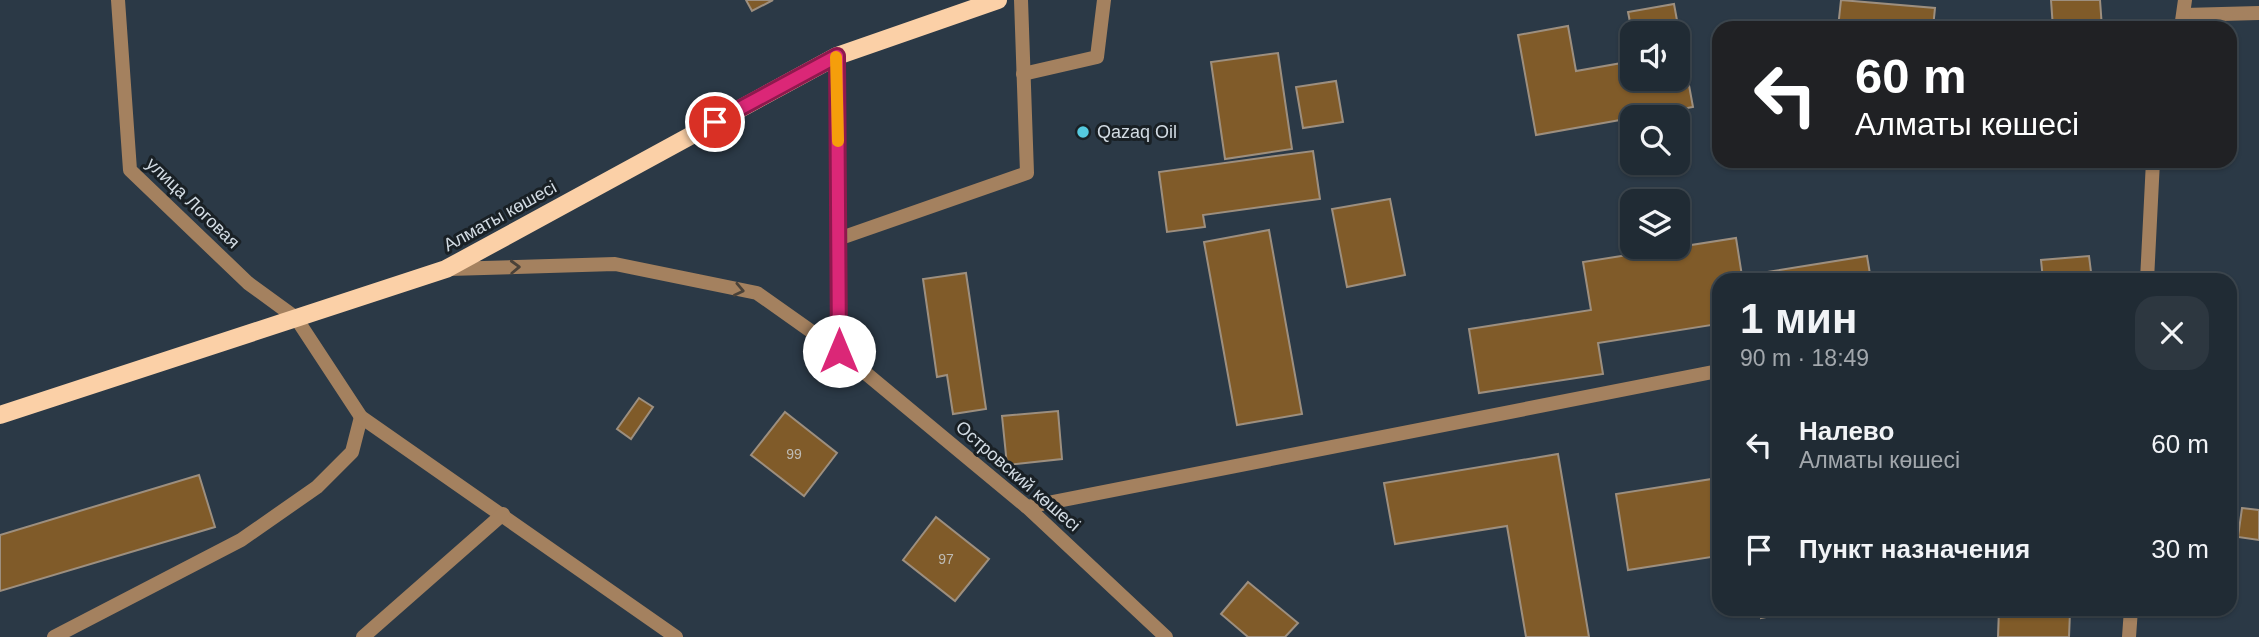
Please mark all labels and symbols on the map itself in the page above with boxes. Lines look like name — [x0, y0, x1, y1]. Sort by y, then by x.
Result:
pin — [685, 92, 745, 152]
place label: Qazaq Oil — [1097, 122, 1177, 142]
marker: Qazaq Oil — [1075, 124, 1091, 140]
street label: улица Логовая — [142, 154, 244, 252]
street label: Алматы көшесі — [440, 177, 560, 255]
one-way arrow — [509, 259, 520, 274]
one-way arrow — [733, 281, 745, 296]
position arrow — [802, 314, 876, 388]
street label: Островский көшесі — [952, 417, 1084, 535]
house number: 99 — [786, 446, 802, 462]
house number: 97 — [938, 551, 954, 567]

